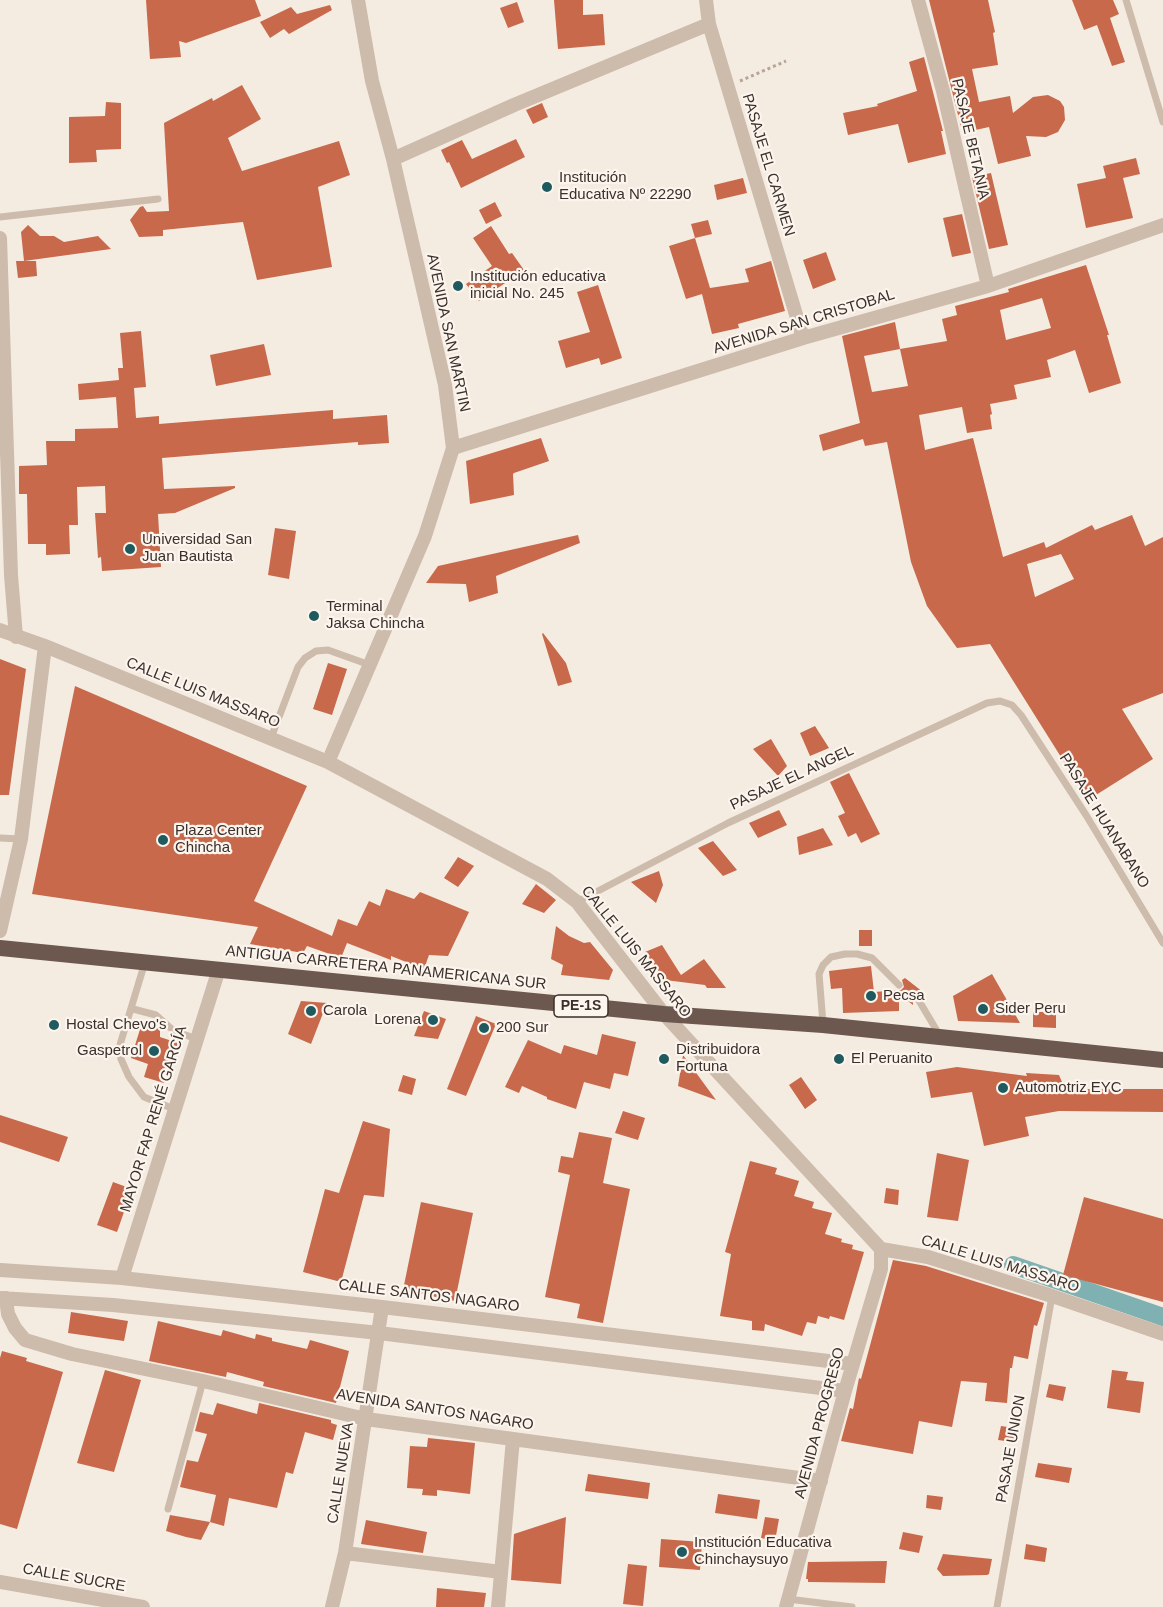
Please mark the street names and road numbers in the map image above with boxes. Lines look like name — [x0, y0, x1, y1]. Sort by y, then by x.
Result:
street label: PASAJE BETANIA — [947, 77, 993, 201]
street label: PASAJE EL CARMEN — [738, 92, 798, 238]
street label: AVENIDA SAN MARTIN — [422, 252, 474, 414]
street label: AVENIDA SAN CRISTOBAL — [711, 286, 897, 358]
street label: CALLE LUIS MASSARO — [123, 654, 283, 732]
street label: PASAJE EL ANGEL — [727, 742, 857, 814]
street label: PASAJE HUANABANO — [1055, 750, 1153, 892]
street label: CALLE LUIS MASSARO — [577, 883, 695, 1021]
street label: ANTIGUA CARRETERA PANAMERICANA SUR — [225, 942, 547, 994]
road number: PE-1S — [554, 995, 608, 1017]
street label: MAYOR FAP RENÉ GARCÍA — [117, 1024, 191, 1214]
street label: CALLE LUIS MASSARO — [919, 1231, 1081, 1297]
street label: CALLE SANTOS NAGARO — [337, 1276, 521, 1316]
street label: AVENIDA PROGRESO — [791, 1346, 849, 1500]
street label: AVENIDA SANTOS NAGARO — [335, 1386, 535, 1434]
street label: PASAJE UNION — [993, 1394, 1029, 1504]
street label: CALLE NUEVA — [324, 1421, 358, 1525]
street label: CALLE SUCRE — [21, 1560, 127, 1596]

